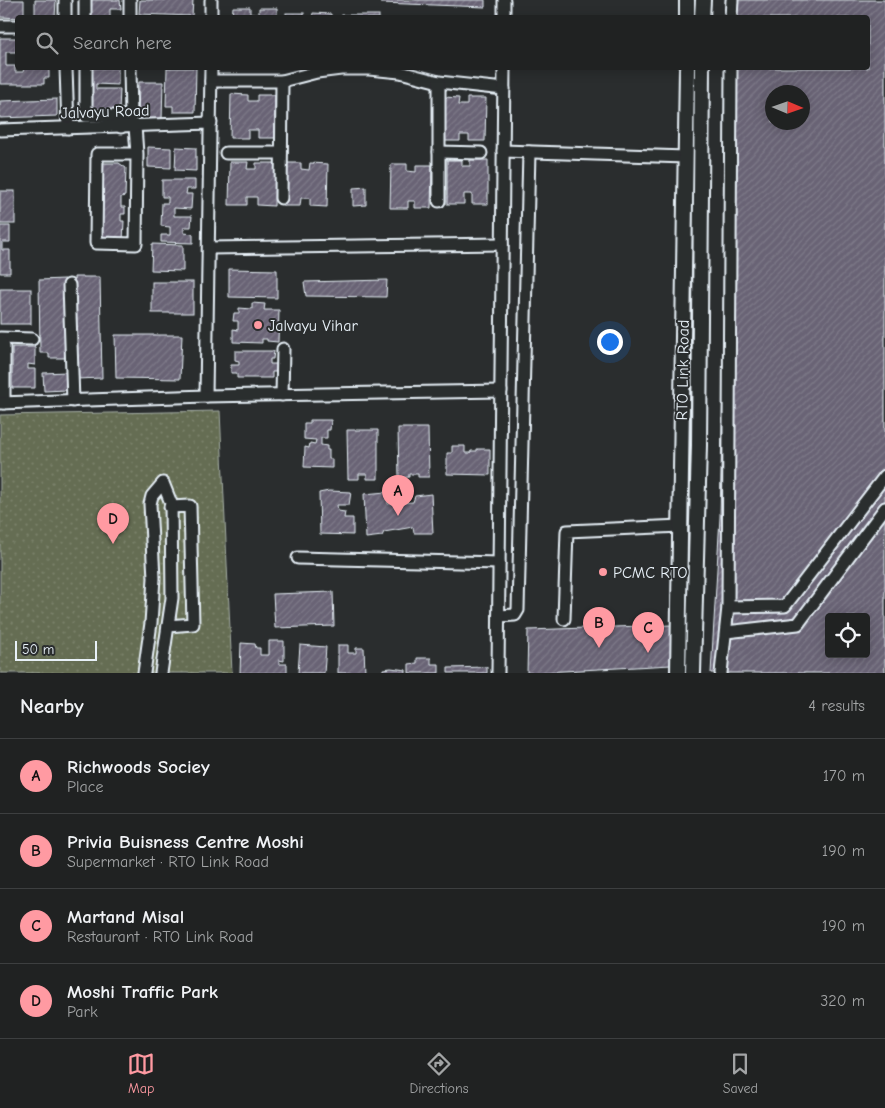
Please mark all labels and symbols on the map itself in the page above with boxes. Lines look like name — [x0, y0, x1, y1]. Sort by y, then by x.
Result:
north arrow — [765, 85, 810, 130]
street label: Jalvayu Road — [60, 101, 150, 123]
place label: Jalvayu Vihar — [268, 317, 358, 335]
marker: Jalvayu Vihar — [252, 319, 264, 331]
street label: RTO Link Road — [673, 319, 693, 421]
your location — [597, 329, 623, 355]
pin: A — [382, 475, 414, 516]
pin: D — [97, 503, 129, 544]
place label: PCMC RTO — [613, 564, 688, 582]
marker: PCMC RTO — [597, 566, 609, 578]
pin: B — [583, 607, 615, 648]
pin: C — [632, 612, 664, 653]
scale bar — [15, 638, 98, 661]

